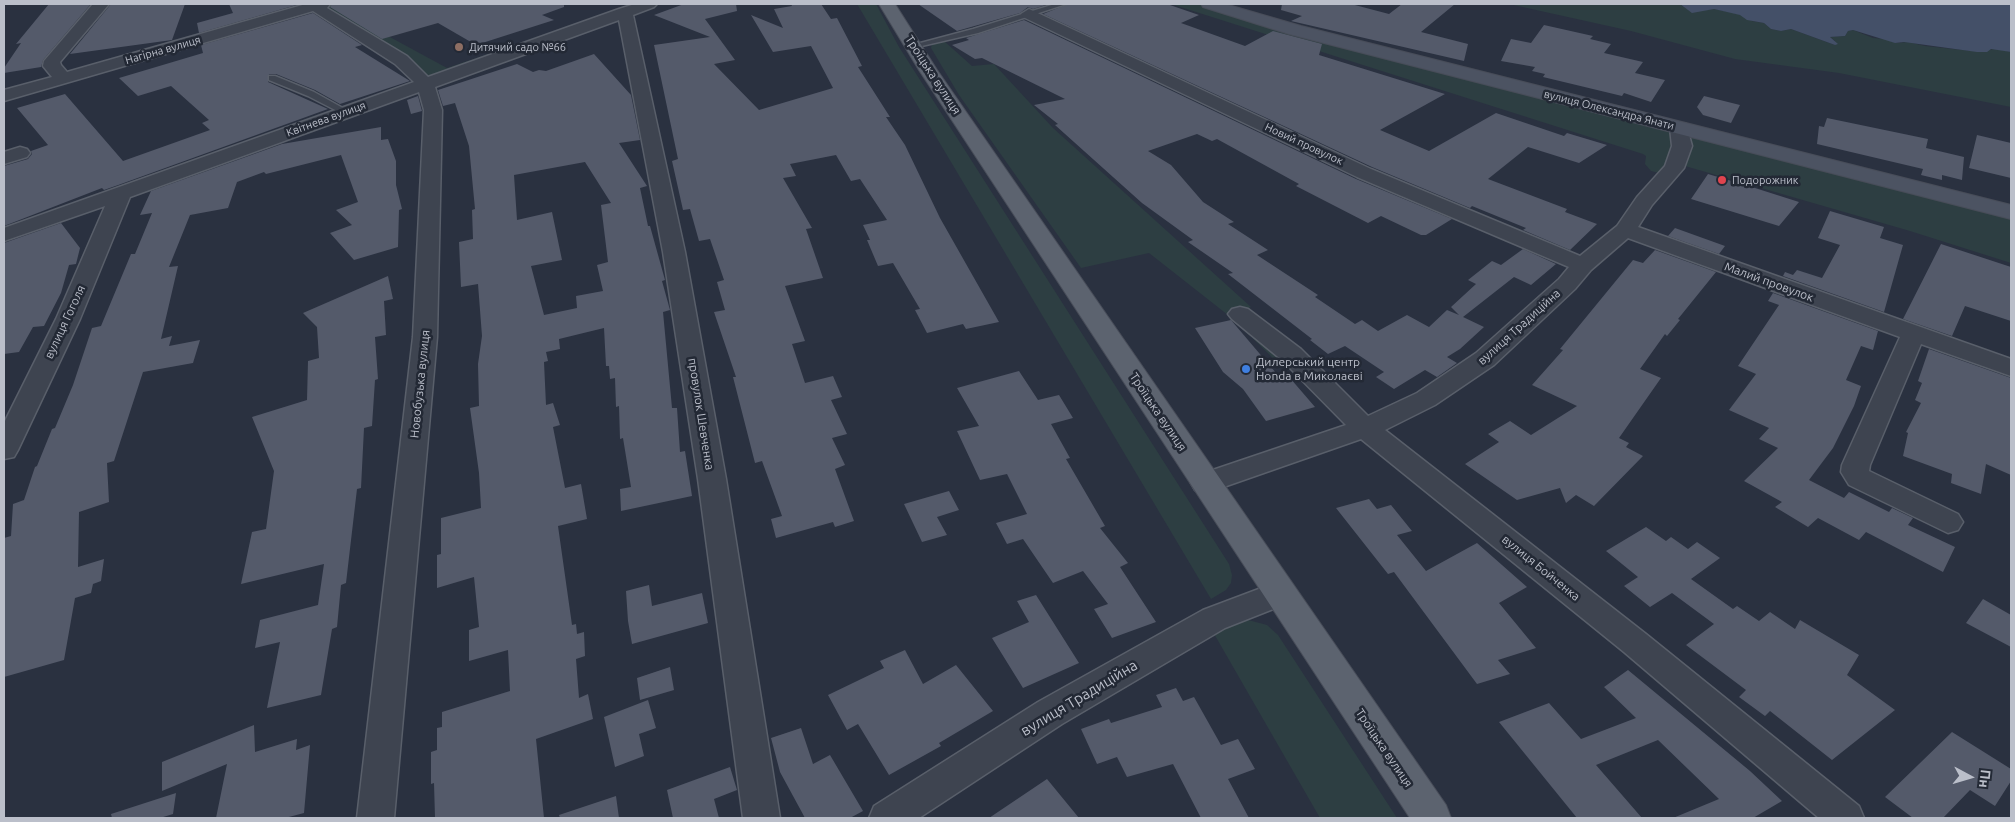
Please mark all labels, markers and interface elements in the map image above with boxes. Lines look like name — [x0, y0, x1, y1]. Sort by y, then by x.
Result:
street label: Нагірна вулиця — [124, 33, 202, 67]
street label: Троїцька вулиця — [902, 33, 964, 117]
place label: Дитячий садо №66 — [469, 40, 566, 54]
marker: Дитячий садо №66 — [453, 41, 465, 53]
street label: вулиця Олександра Янати — [1542, 87, 1676, 133]
street label: Квітнева вулиця — [285, 99, 367, 139]
street label: Новий провулок — [1263, 120, 1345, 168]
place label: Подорожник — [1732, 173, 1798, 187]
marker: Подорожник — [1716, 174, 1728, 186]
street label: Малий провулок — [1722, 259, 1816, 305]
street label: вулиця Гоголя — [42, 283, 88, 361]
street label: вулиця Традиційна — [1475, 286, 1563, 368]
street label: Новобузька вулиця — [407, 329, 433, 439]
place label: Дилерський центр Honda в Миколаєві — [1256, 355, 1363, 383]
street label: провулок Шевченка — [685, 357, 717, 471]
marker: Дилерський центр Honda в Миколаєві — [1240, 363, 1252, 375]
street label: Троїцька вулиця — [1126, 370, 1190, 454]
street label: вулиця Бойченка — [1499, 532, 1583, 604]
street label: вулиця Традиційна — [1017, 656, 1141, 740]
street label: Троїцька вулиця — [1352, 706, 1416, 790]
north arrow — [1945, 752, 1995, 802]
text: Пн — [1976, 769, 1994, 789]

